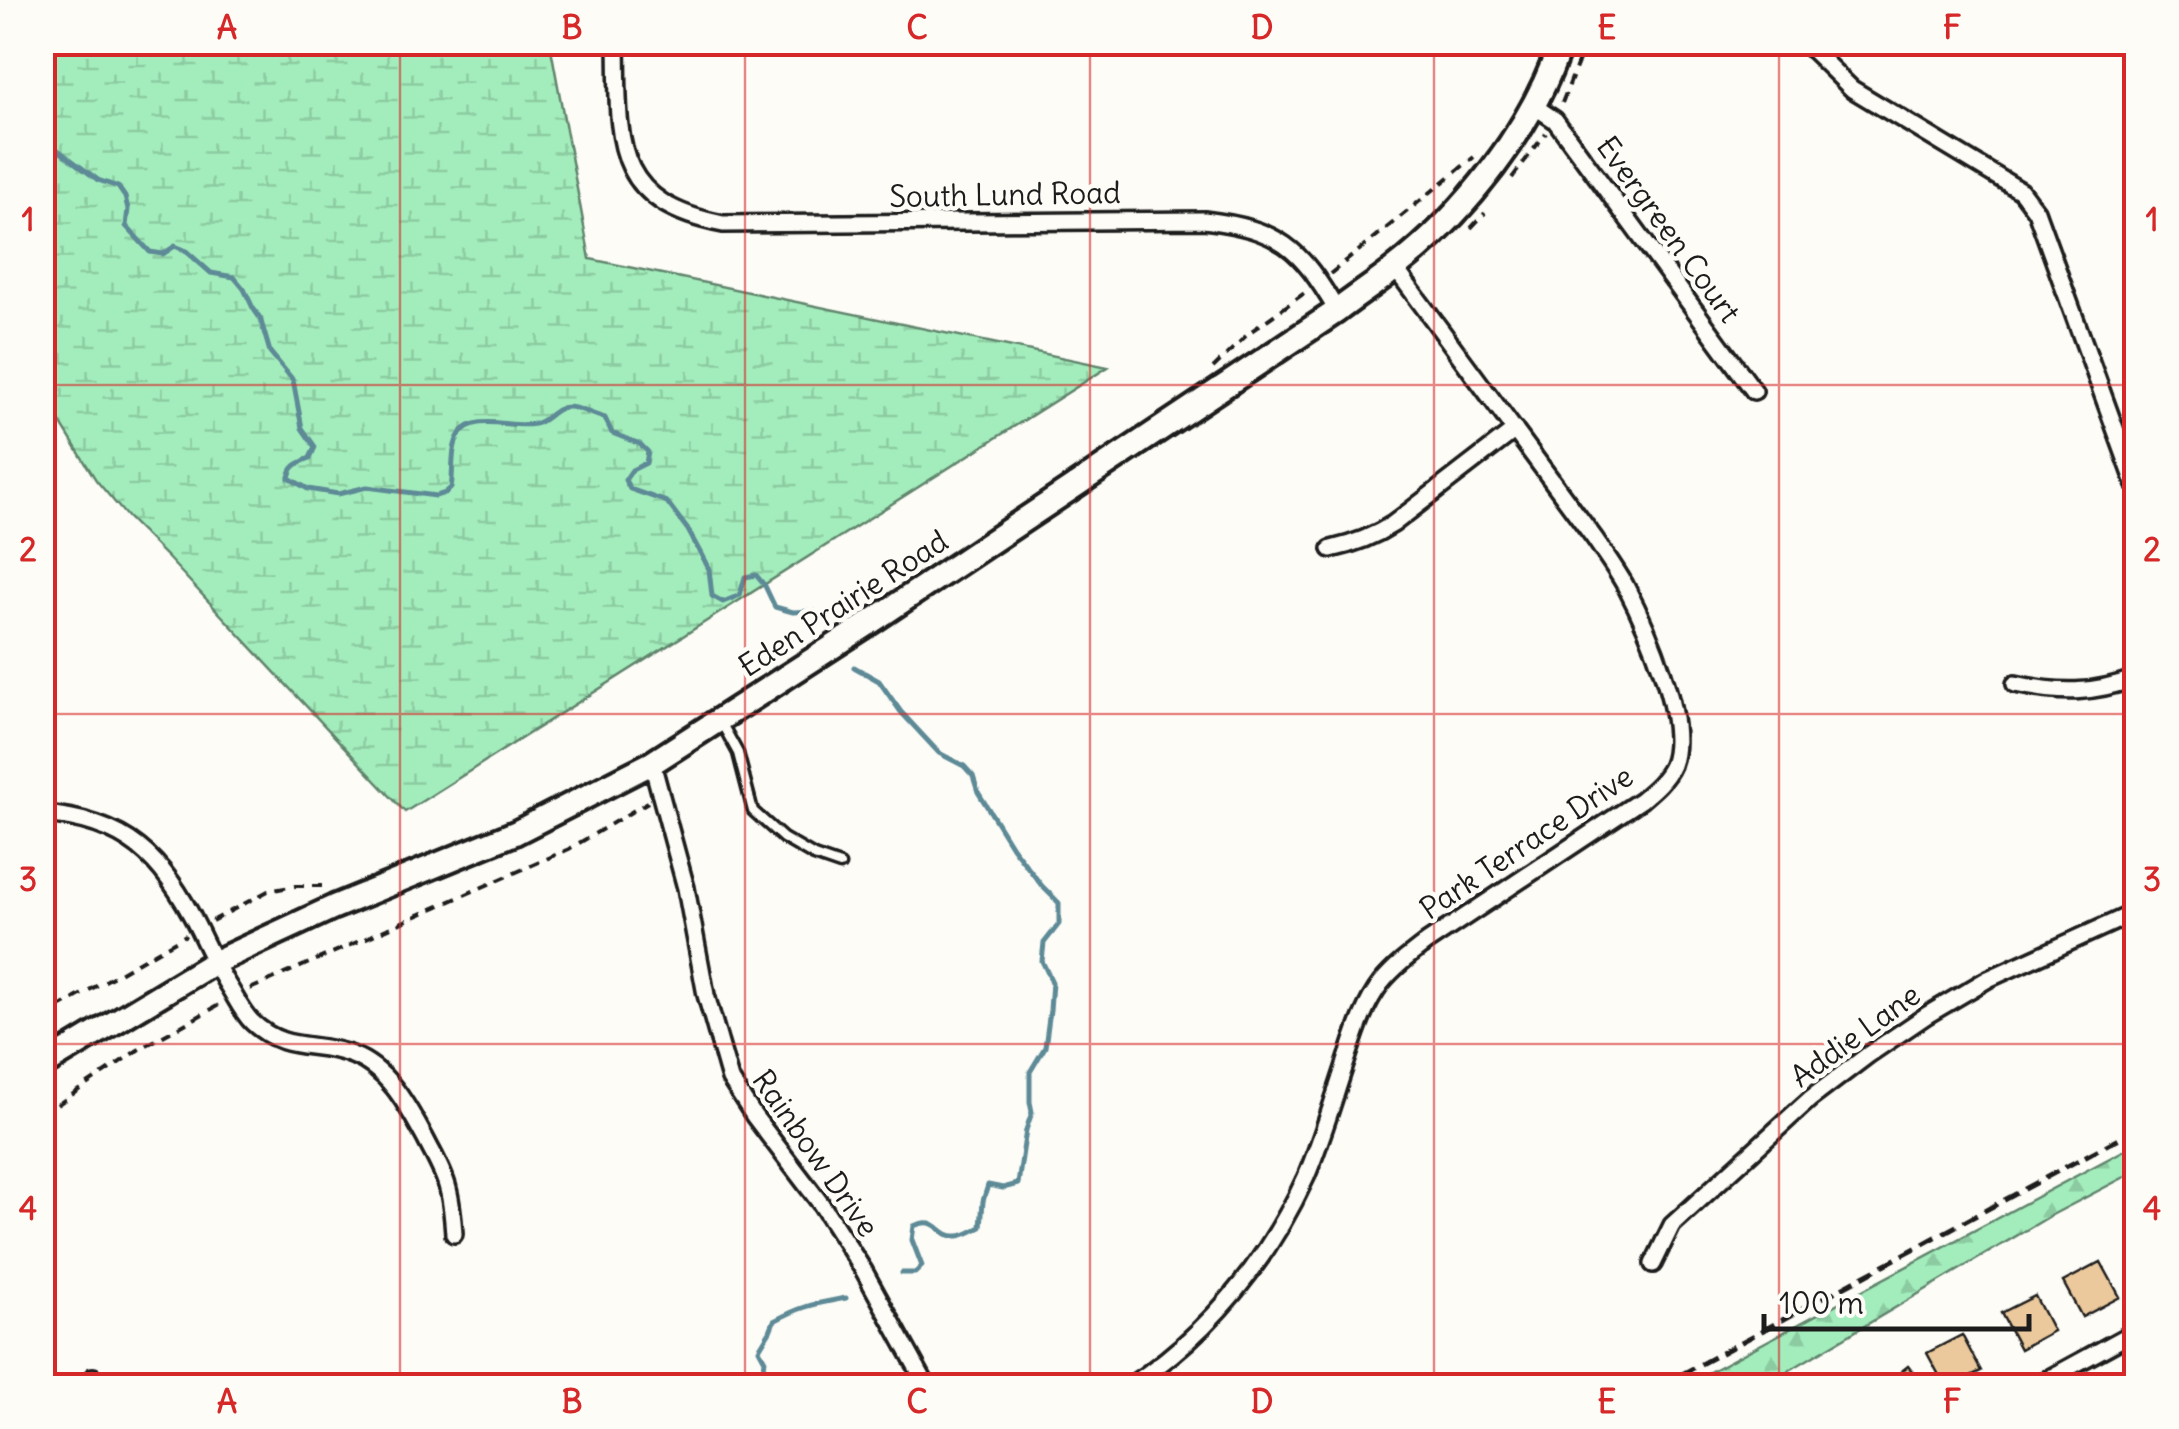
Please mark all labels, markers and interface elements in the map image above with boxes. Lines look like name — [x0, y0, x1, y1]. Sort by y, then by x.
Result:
text: A — [217, 7, 237, 48]
text: B — [562, 7, 582, 48]
text: C — [906, 7, 928, 48]
text: D — [1251, 7, 1273, 48]
text: E — [1598, 7, 1616, 48]
text: F — [1943, 7, 1961, 48]
street label: Evergreen Court — [1589, 128, 1749, 330]
street label: South Lund Road — [889, 173, 1121, 215]
text: 1 — [22, 199, 34, 240]
text: 1 — [2146, 199, 2158, 240]
street label: Eden Prairie Road — [731, 521, 955, 685]
text: 2 — [19, 529, 37, 570]
text: 2 — [2143, 529, 2161, 570]
street label: Park Terrace Drive — [1412, 757, 1640, 927]
text: 3 — [19, 859, 37, 900]
text: 3 — [2143, 859, 2161, 900]
street label: Addie Lane — [1783, 975, 1927, 1095]
street label: Rainbow Drive — [744, 1062, 888, 1244]
text: 4 — [19, 1188, 37, 1229]
text: 4 — [2143, 1188, 2161, 1229]
scale bar — [1764, 1269, 2029, 1331]
text: 100 m — [1779, 1284, 1864, 1322]
text: A — [217, 1381, 237, 1422]
text: B — [562, 1381, 582, 1422]
text: C — [906, 1381, 928, 1422]
text: D — [1251, 1381, 1273, 1422]
text: E — [1598, 1381, 1616, 1422]
text: F — [1943, 1381, 1961, 1422]

